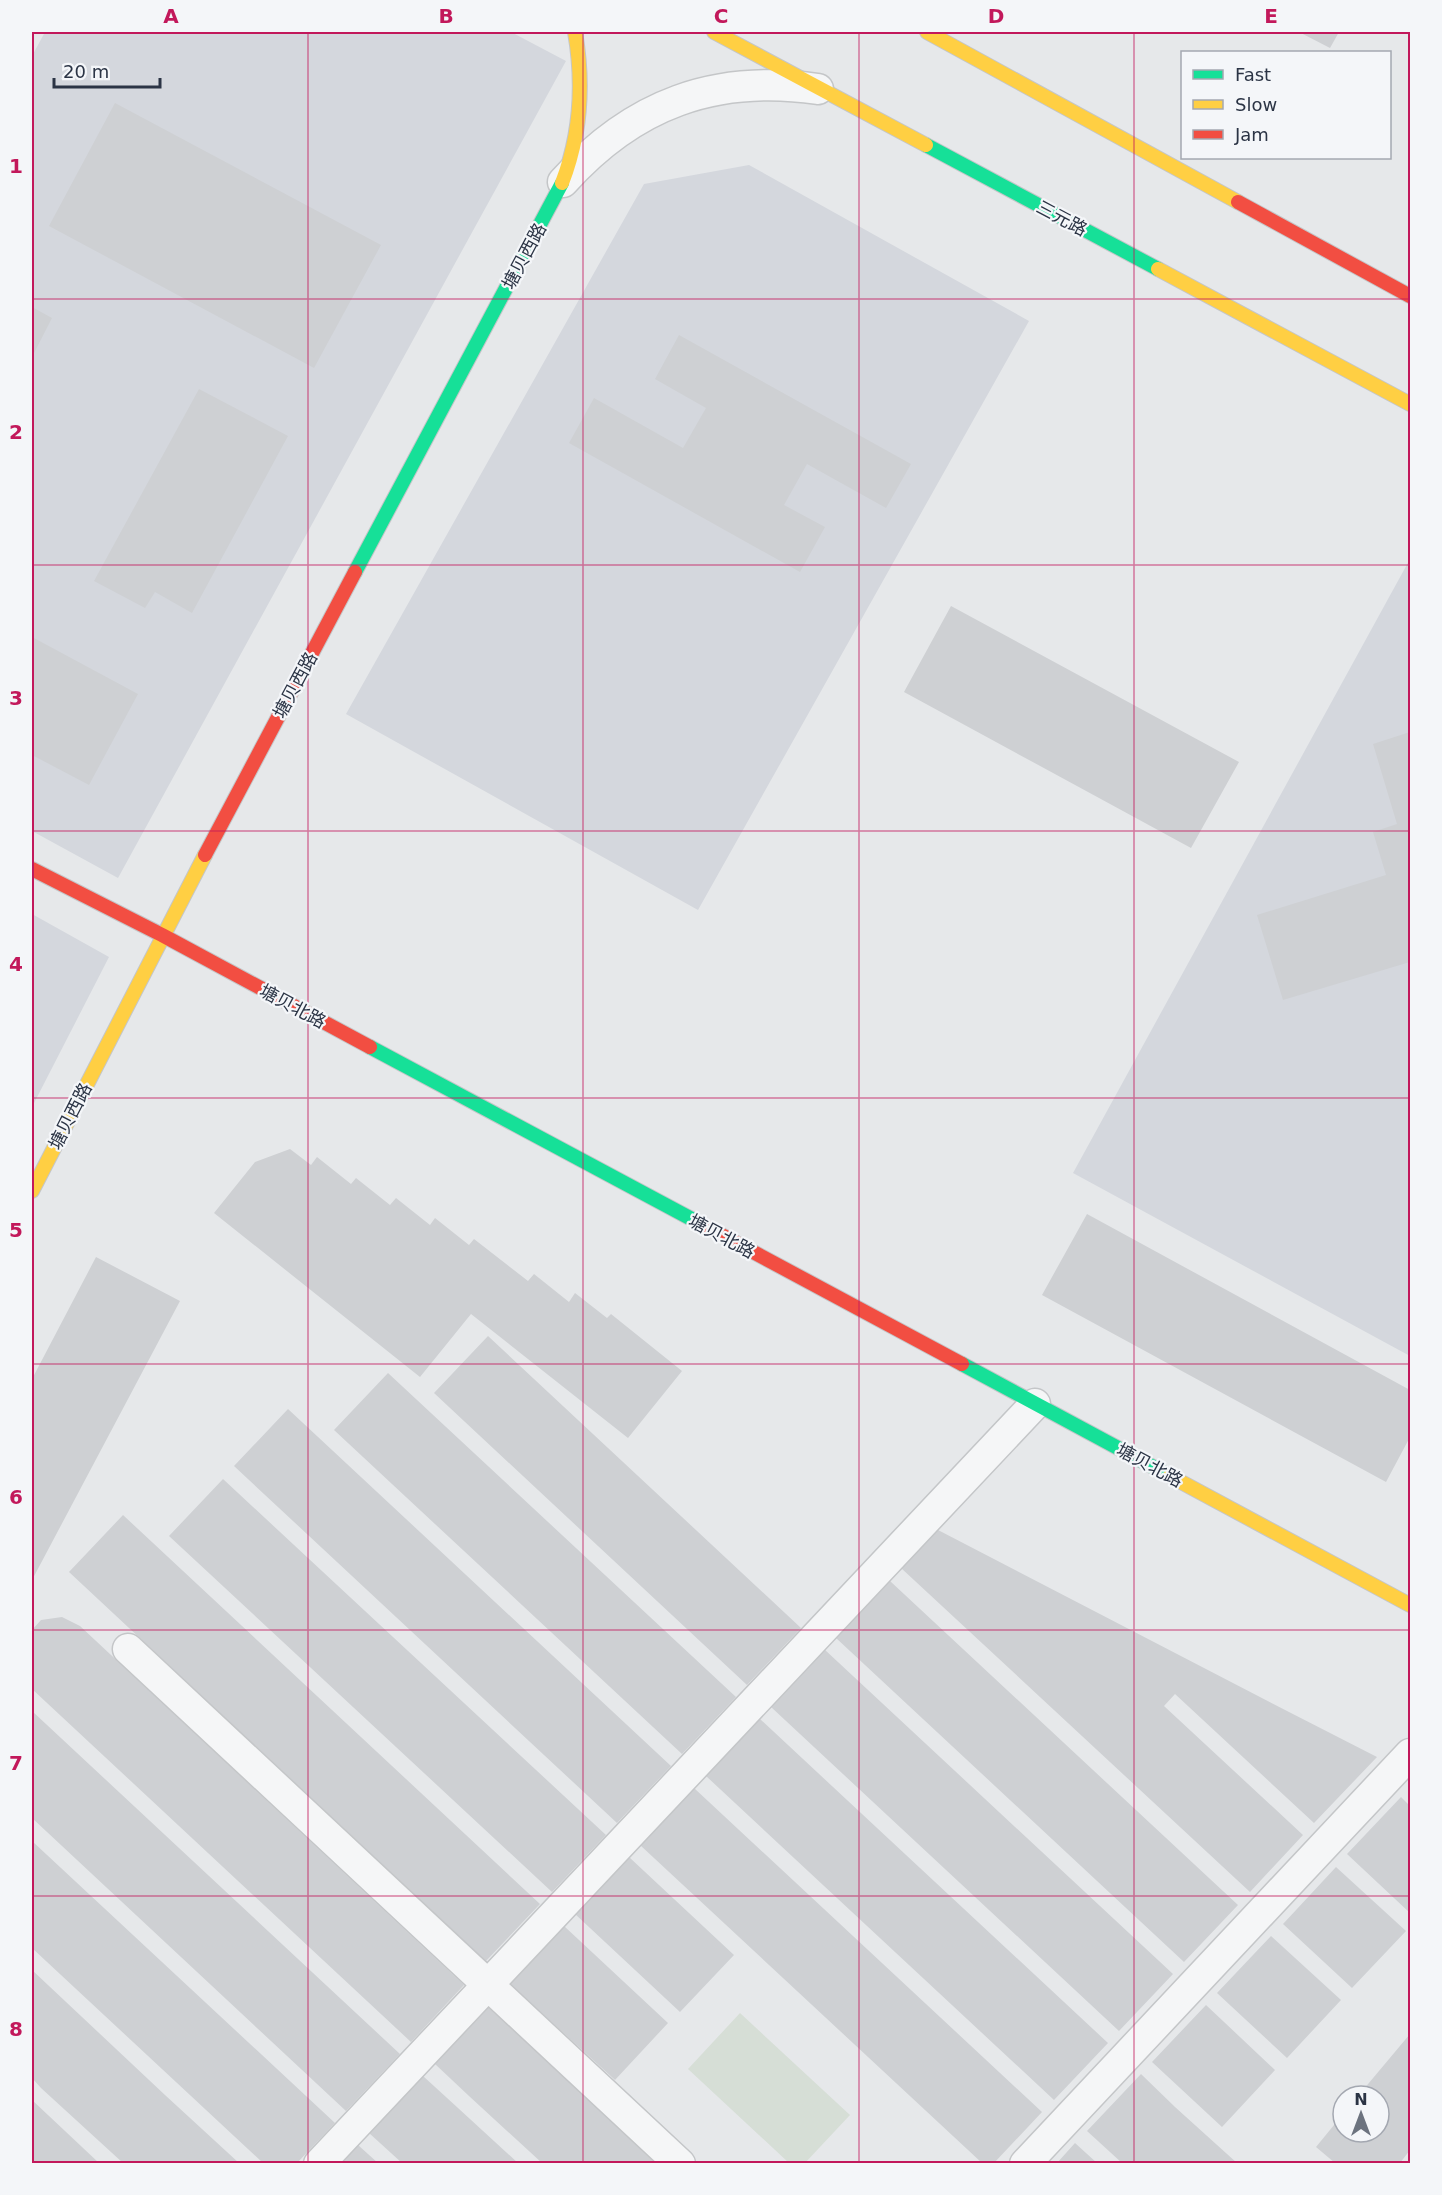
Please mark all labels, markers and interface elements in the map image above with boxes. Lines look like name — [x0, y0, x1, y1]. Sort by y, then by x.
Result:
text: A — [163, 4, 179, 28]
text: B — [438, 4, 454, 28]
text: C — [714, 4, 728, 28]
text: D — [988, 4, 1004, 28]
text: E — [1264, 4, 1278, 28]
scale bar — [54, 51, 160, 89]
legend — [1181, 51, 1391, 159]
text: 20 m — [63, 61, 109, 82]
text: Fast — [1235, 64, 1271, 85]
text: Slow — [1235, 94, 1277, 115]
text: Jam — [1234, 124, 1269, 145]
text: 1 — [9, 154, 23, 178]
street label: 三元路 — [1033, 196, 1091, 240]
street label: 塘贝西路 — [498, 219, 550, 293]
text: 2 — [9, 420, 23, 444]
street label: 塘贝西路 — [269, 648, 321, 722]
text: 3 — [9, 686, 23, 710]
text: 4 — [9, 952, 23, 976]
street label: 塘贝北路 — [256, 980, 330, 1032]
street label: 塘贝西路 — [44, 1079, 96, 1153]
street label: 塘贝北路 — [685, 1210, 759, 1262]
text: 5 — [9, 1218, 23, 1242]
street label: 塘贝北路 — [1113, 1439, 1187, 1491]
text: 6 — [9, 1485, 23, 1509]
text: 7 — [9, 1751, 23, 1775]
text: 8 — [9, 2017, 23, 2041]
north arrow — [1331, 2084, 1391, 2144]
text: N — [1354, 2090, 1368, 2109]

